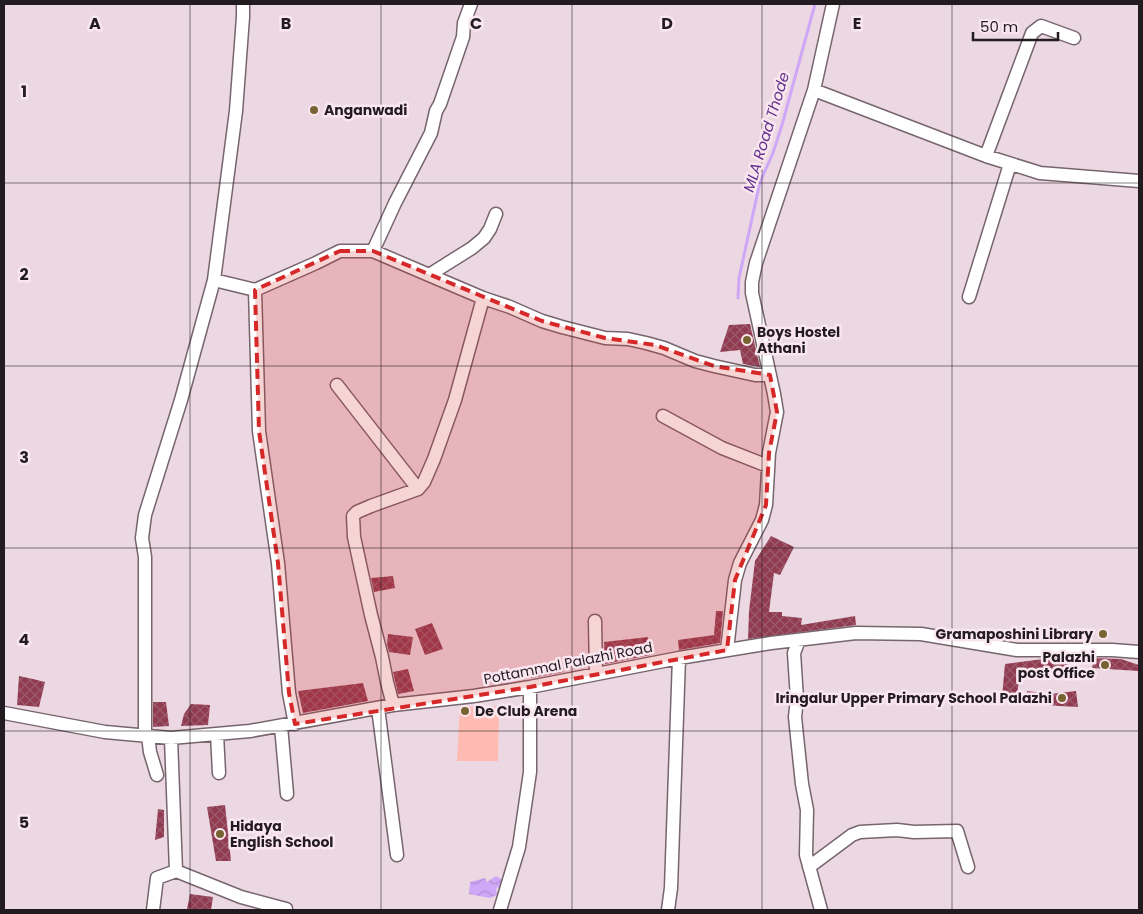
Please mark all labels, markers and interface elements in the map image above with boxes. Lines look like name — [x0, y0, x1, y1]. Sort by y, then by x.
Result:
scale bar — [973, 10, 1058, 42]
text: A — [89, 12, 101, 35]
text: B — [281, 12, 291, 35]
text: C — [470, 12, 482, 35]
text: D — [661, 12, 673, 35]
text: E — [853, 12, 861, 35]
text: 50 m — [980, 16, 1018, 37]
water label: MLA Road Thode — [738, 70, 794, 194]
text: 1 — [21, 80, 27, 103]
place label: Anganwadi — [324, 100, 407, 120]
marker: Anganwadi — [308, 104, 320, 116]
text: 2 — [19, 263, 29, 286]
place label: Boys Hostel Athani — [757, 322, 840, 358]
marker: Boys Hostel Athani — [741, 334, 753, 346]
text: 3 — [19, 446, 29, 469]
place label: Gramaposhini Library — [936, 624, 1093, 644]
text: 4 — [19, 628, 30, 651]
marker: Gramaposhini Library — [1097, 628, 1109, 640]
street label: Pottammal Palazhi Road — [482, 637, 654, 689]
place label: Palazhi post Office — [1018, 647, 1095, 683]
marker: Palazhi post Office — [1099, 659, 1111, 671]
place label: Iringalur Upper Primary School Palazhi — [775, 688, 1052, 708]
marker: Iringalur Upper Primary School Palazhi — [1056, 692, 1068, 704]
place label: De Club Arena — [475, 701, 577, 721]
marker: De Club Arena — [459, 705, 471, 717]
text: 5 — [19, 811, 29, 834]
place label: Hidaya English School — [230, 816, 333, 852]
marker: Hidaya English School — [214, 828, 226, 840]

